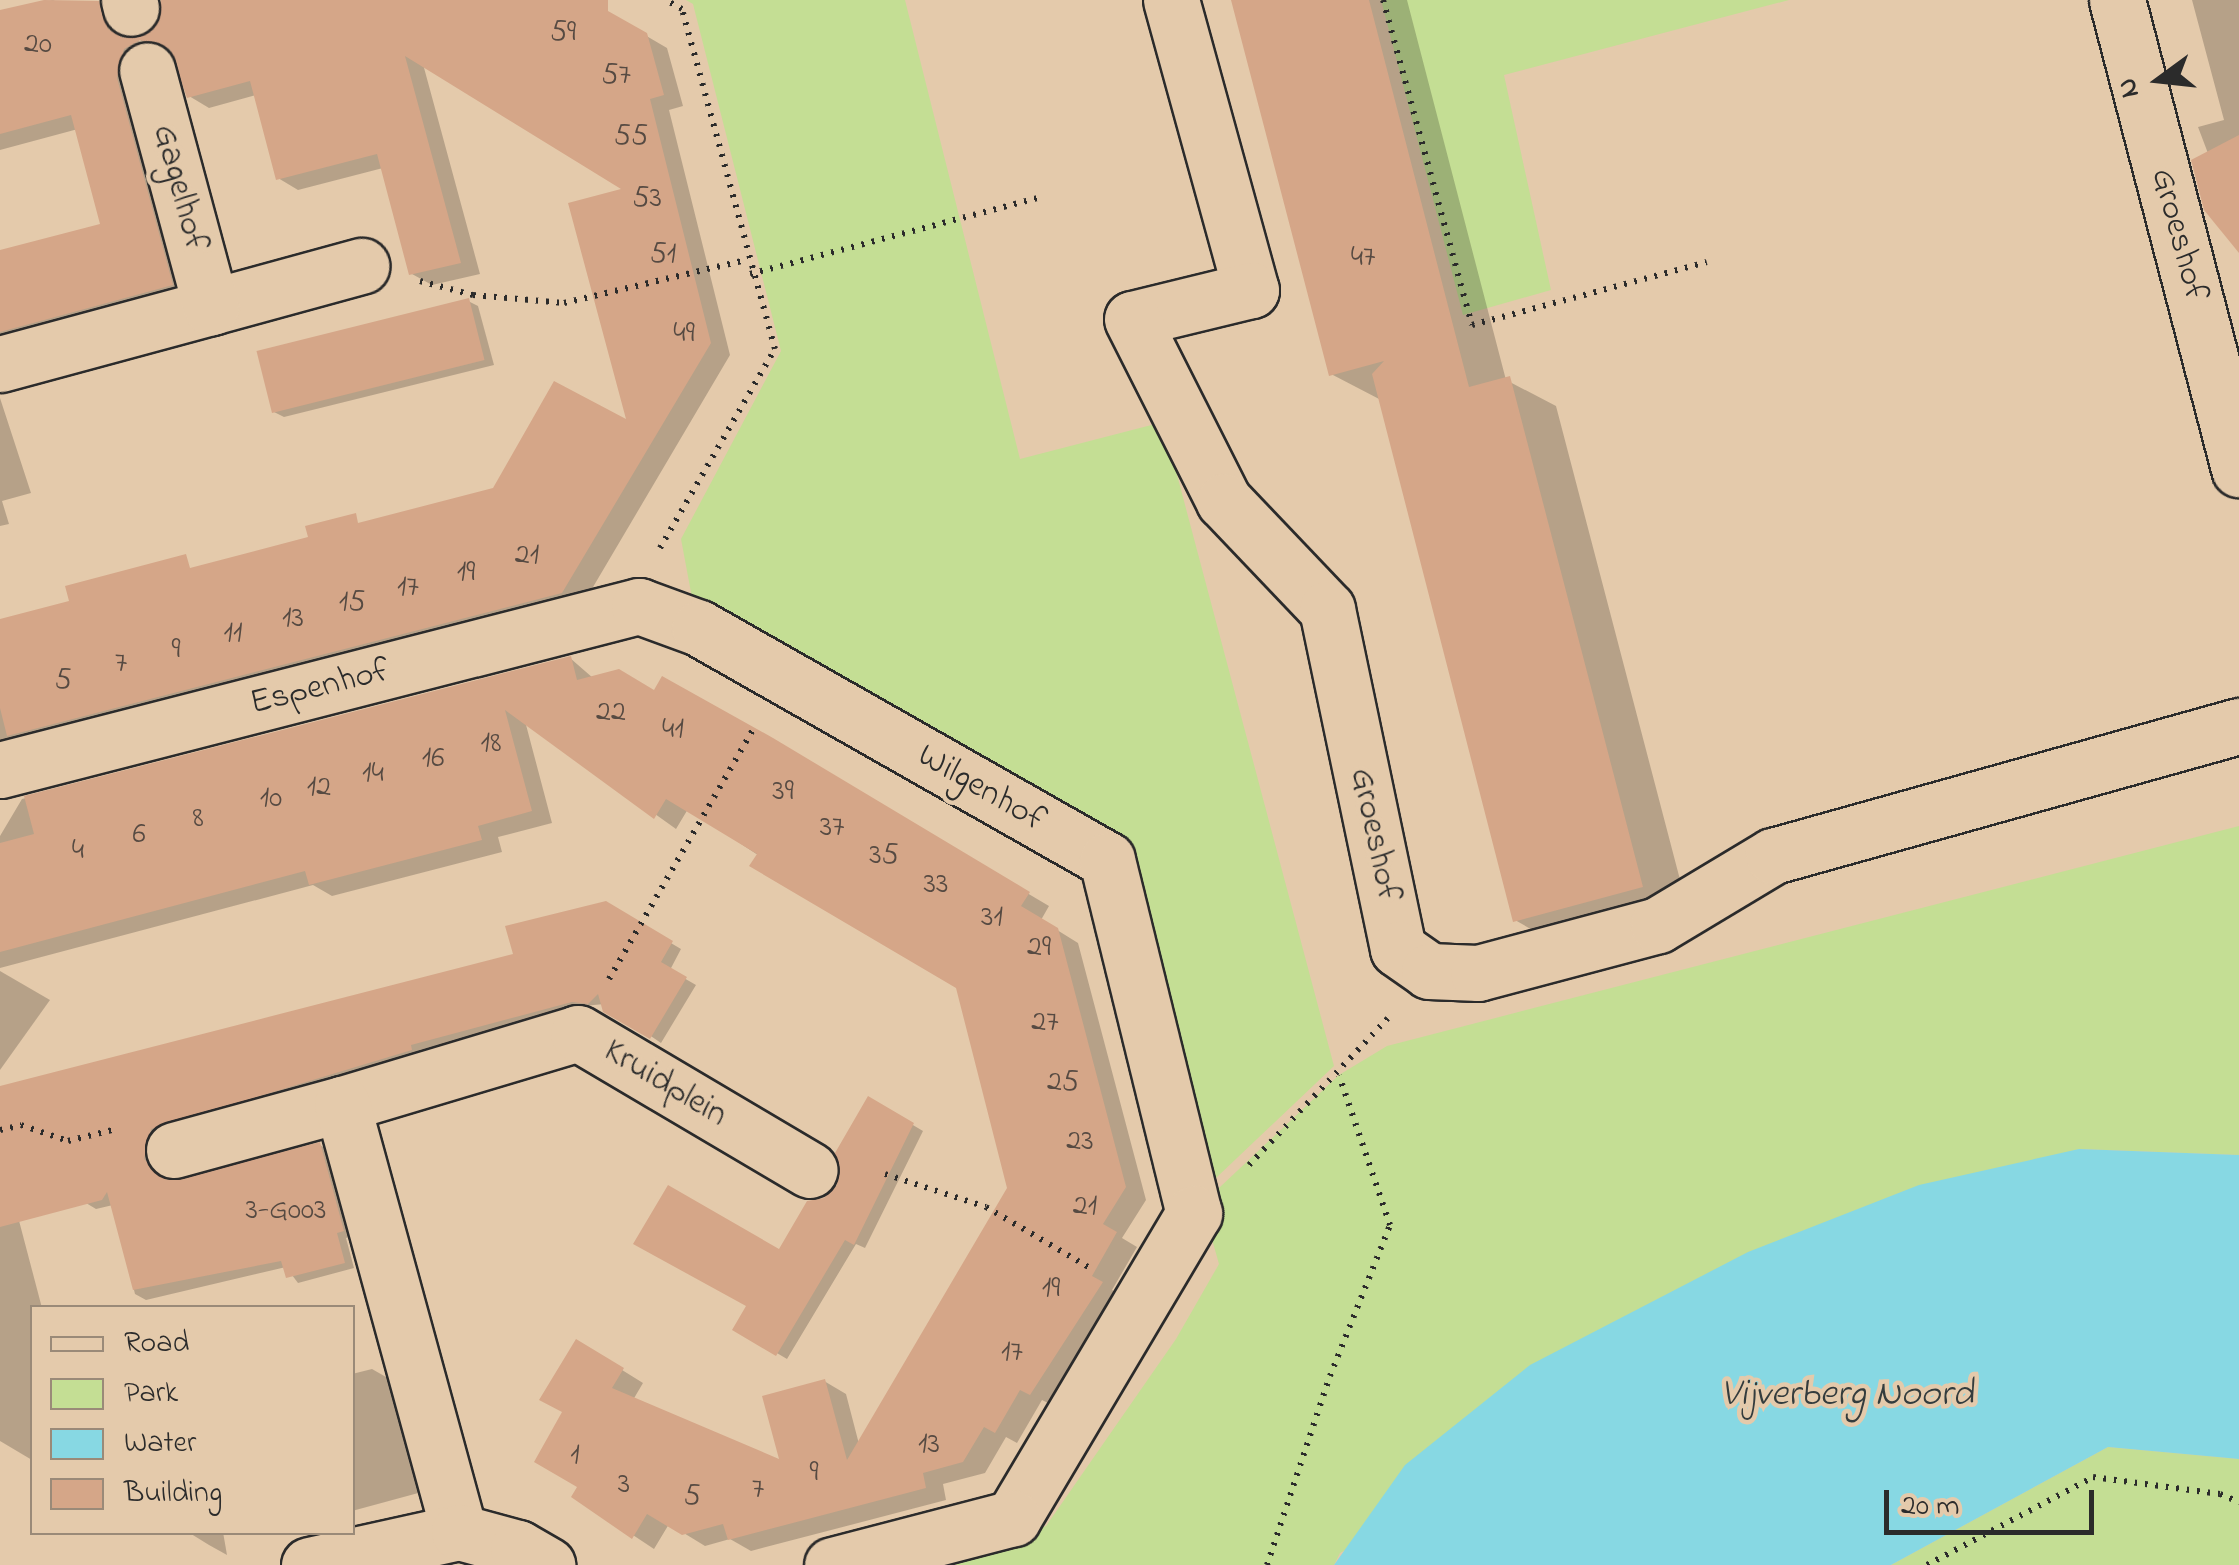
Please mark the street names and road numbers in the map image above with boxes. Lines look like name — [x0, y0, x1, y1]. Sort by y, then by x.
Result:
street label: Gagelhof — [142, 120, 216, 256]
street label: Groeshof — [2140, 164, 2216, 306]
street label: Espenhof — [246, 650, 394, 726]
street label: Wilgenhof — [910, 736, 1052, 842]
street label: Groeshof — [1339, 764, 1409, 906]
street label: Kruidplein — [596, 1031, 734, 1137]

